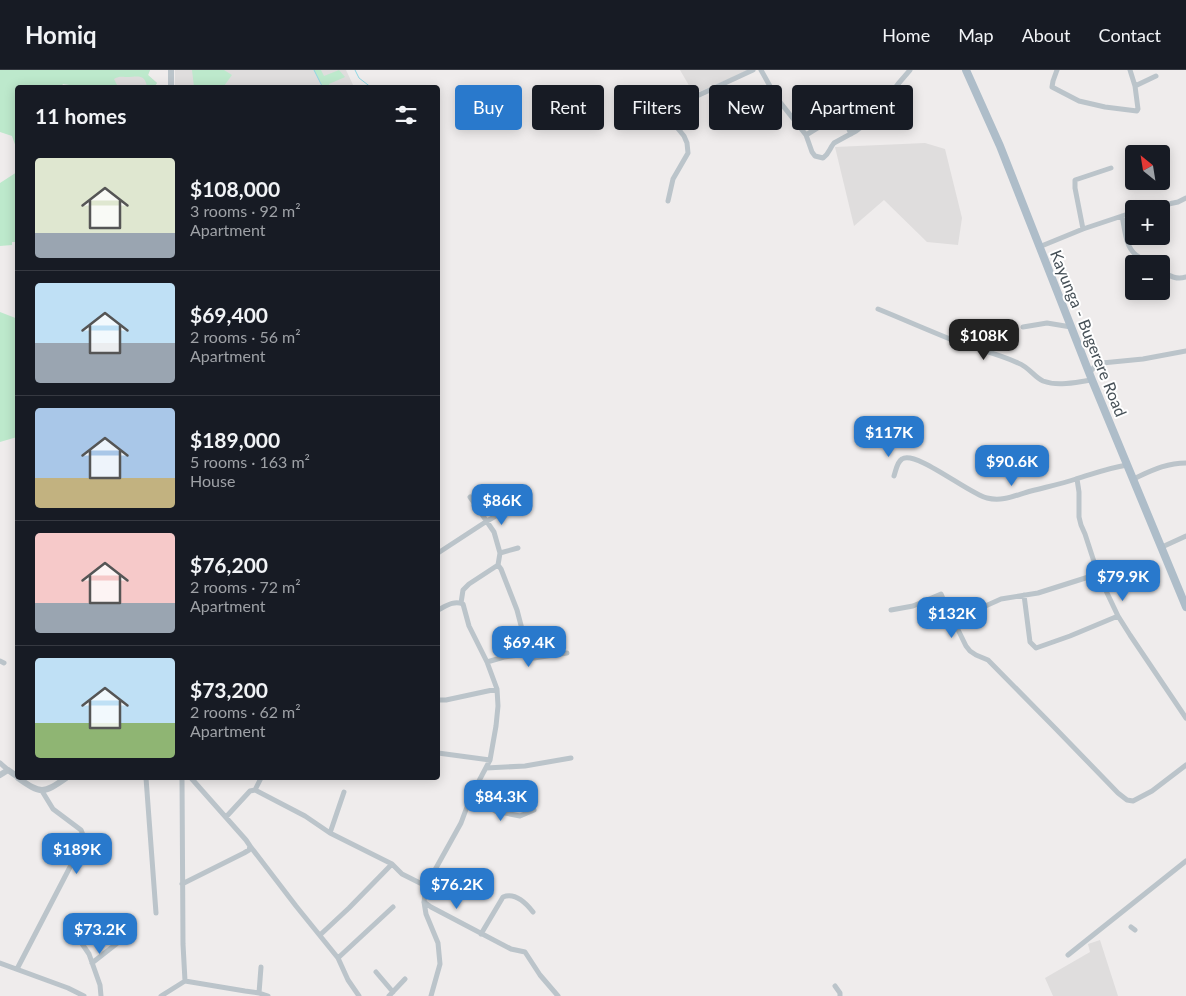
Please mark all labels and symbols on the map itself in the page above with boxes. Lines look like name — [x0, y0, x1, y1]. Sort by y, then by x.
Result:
north arrow — [1125, 145, 1170, 190]
street label: Kayunga - Bugerere Road — [1047, 247, 1131, 419]
pin: $108K — [949, 318, 1019, 361]
pin: $117K — [854, 416, 924, 458]
pin: $90.6K — [971, 444, 1053, 487]
pin: $86K — [472, 484, 532, 526]
pin: $79.9K — [1082, 560, 1164, 602]
pin: $132K — [917, 596, 987, 639]
pin: $69.4K — [488, 626, 570, 668]
pin: $84.3K — [460, 780, 542, 822]
pin: $189K — [42, 832, 112, 875]
pin: $76.2K — [416, 868, 498, 910]
pin: $73.2K — [59, 912, 141, 955]

